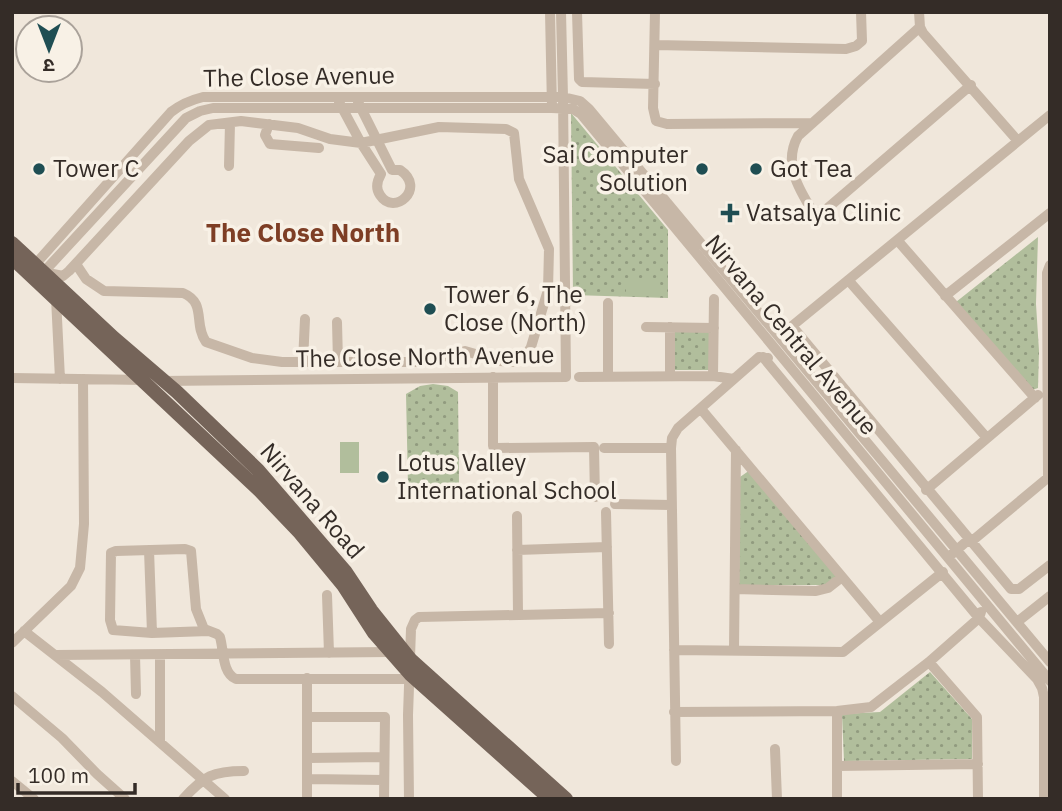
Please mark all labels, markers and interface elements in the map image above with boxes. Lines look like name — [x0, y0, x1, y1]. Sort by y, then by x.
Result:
north arrow — [14, 14, 84, 84]
text: उ — [43, 54, 55, 78]
street label: The Close Avenue — [203, 58, 395, 94]
place label: Sai Computer Solution — [542, 138, 688, 198]
place label: Tower C — [53, 152, 139, 184]
place label: Got Tea — [770, 152, 853, 184]
marker: Tower C — [31, 161, 47, 177]
marker: Sai Computer Solution — [694, 161, 710, 177]
marker: Got Tea — [748, 161, 764, 177]
place label: Vatsalya Clinic — [746, 196, 901, 228]
marker: Vatsalya Clinic — [720, 203, 740, 223]
district label: The Close North — [206, 215, 400, 249]
street label: Nirvana Central Avenue — [698, 227, 885, 441]
place label: Tower 6, The Close (North) — [444, 278, 587, 338]
marker: Tower 6, The Close (North) — [422, 301, 438, 317]
street label: The Close North Avenue — [295, 338, 555, 374]
street label: Nirvana Road — [254, 436, 372, 565]
place label: Lotus Valley International School — [397, 446, 617, 506]
marker: Lotus Valley International School — [375, 469, 391, 485]
scale bar — [18, 752, 135, 796]
text: 100 m — [28, 761, 89, 789]

